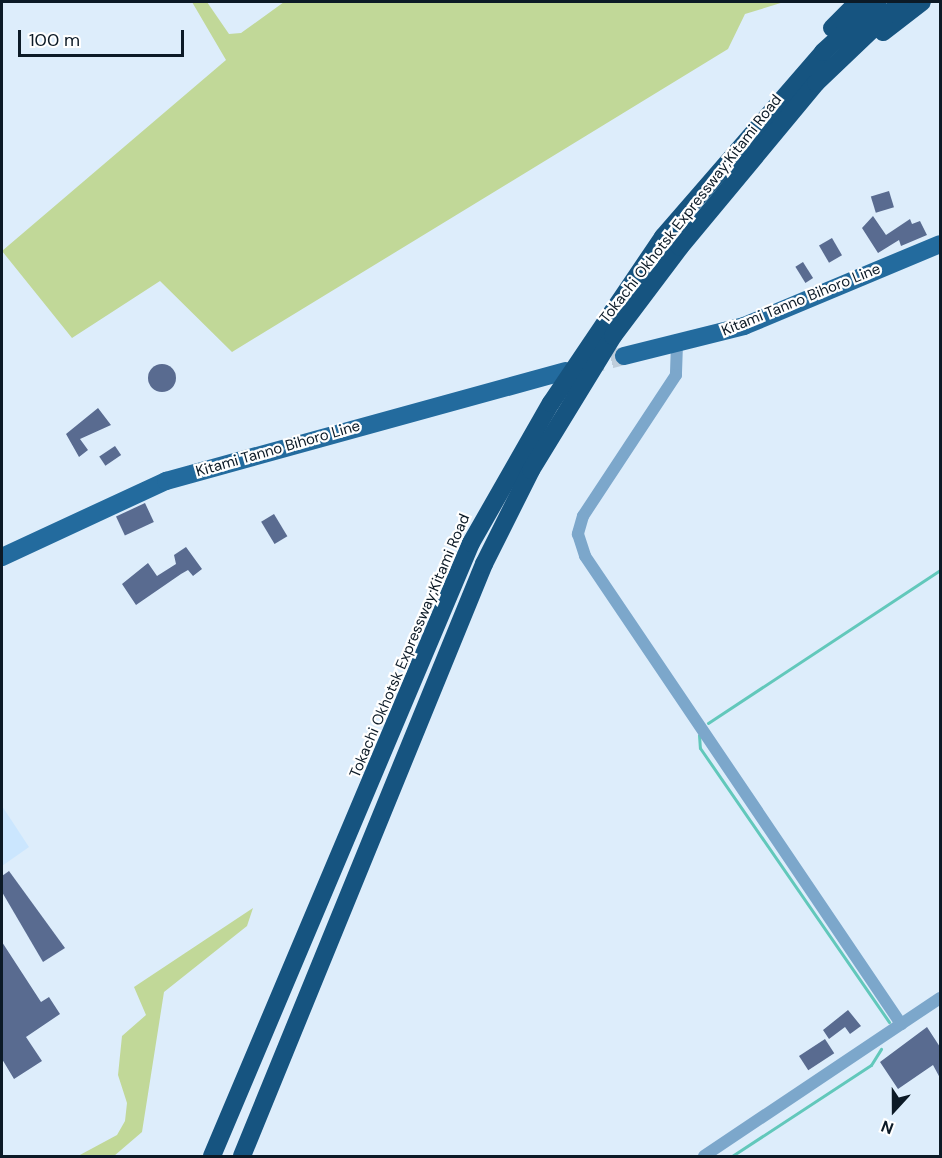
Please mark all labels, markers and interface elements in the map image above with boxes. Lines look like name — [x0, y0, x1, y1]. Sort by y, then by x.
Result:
scale bar — [21, 18, 188, 56]
text: 100 m — [29, 28, 80, 52]
street label: Tokachi Okhotsk Expressway;Kitami Road — [596, 91, 786, 327]
street label: Kitami Tanno Bihoro Line — [719, 260, 883, 340]
street label: Kitami Tanno Bihoro Line — [194, 417, 362, 481]
street label: Tokachi Okhotsk Expressway;Kitami Road — [346, 511, 474, 781]
north arrow — [864, 1080, 924, 1140]
text: N — [878, 1115, 897, 1139]

